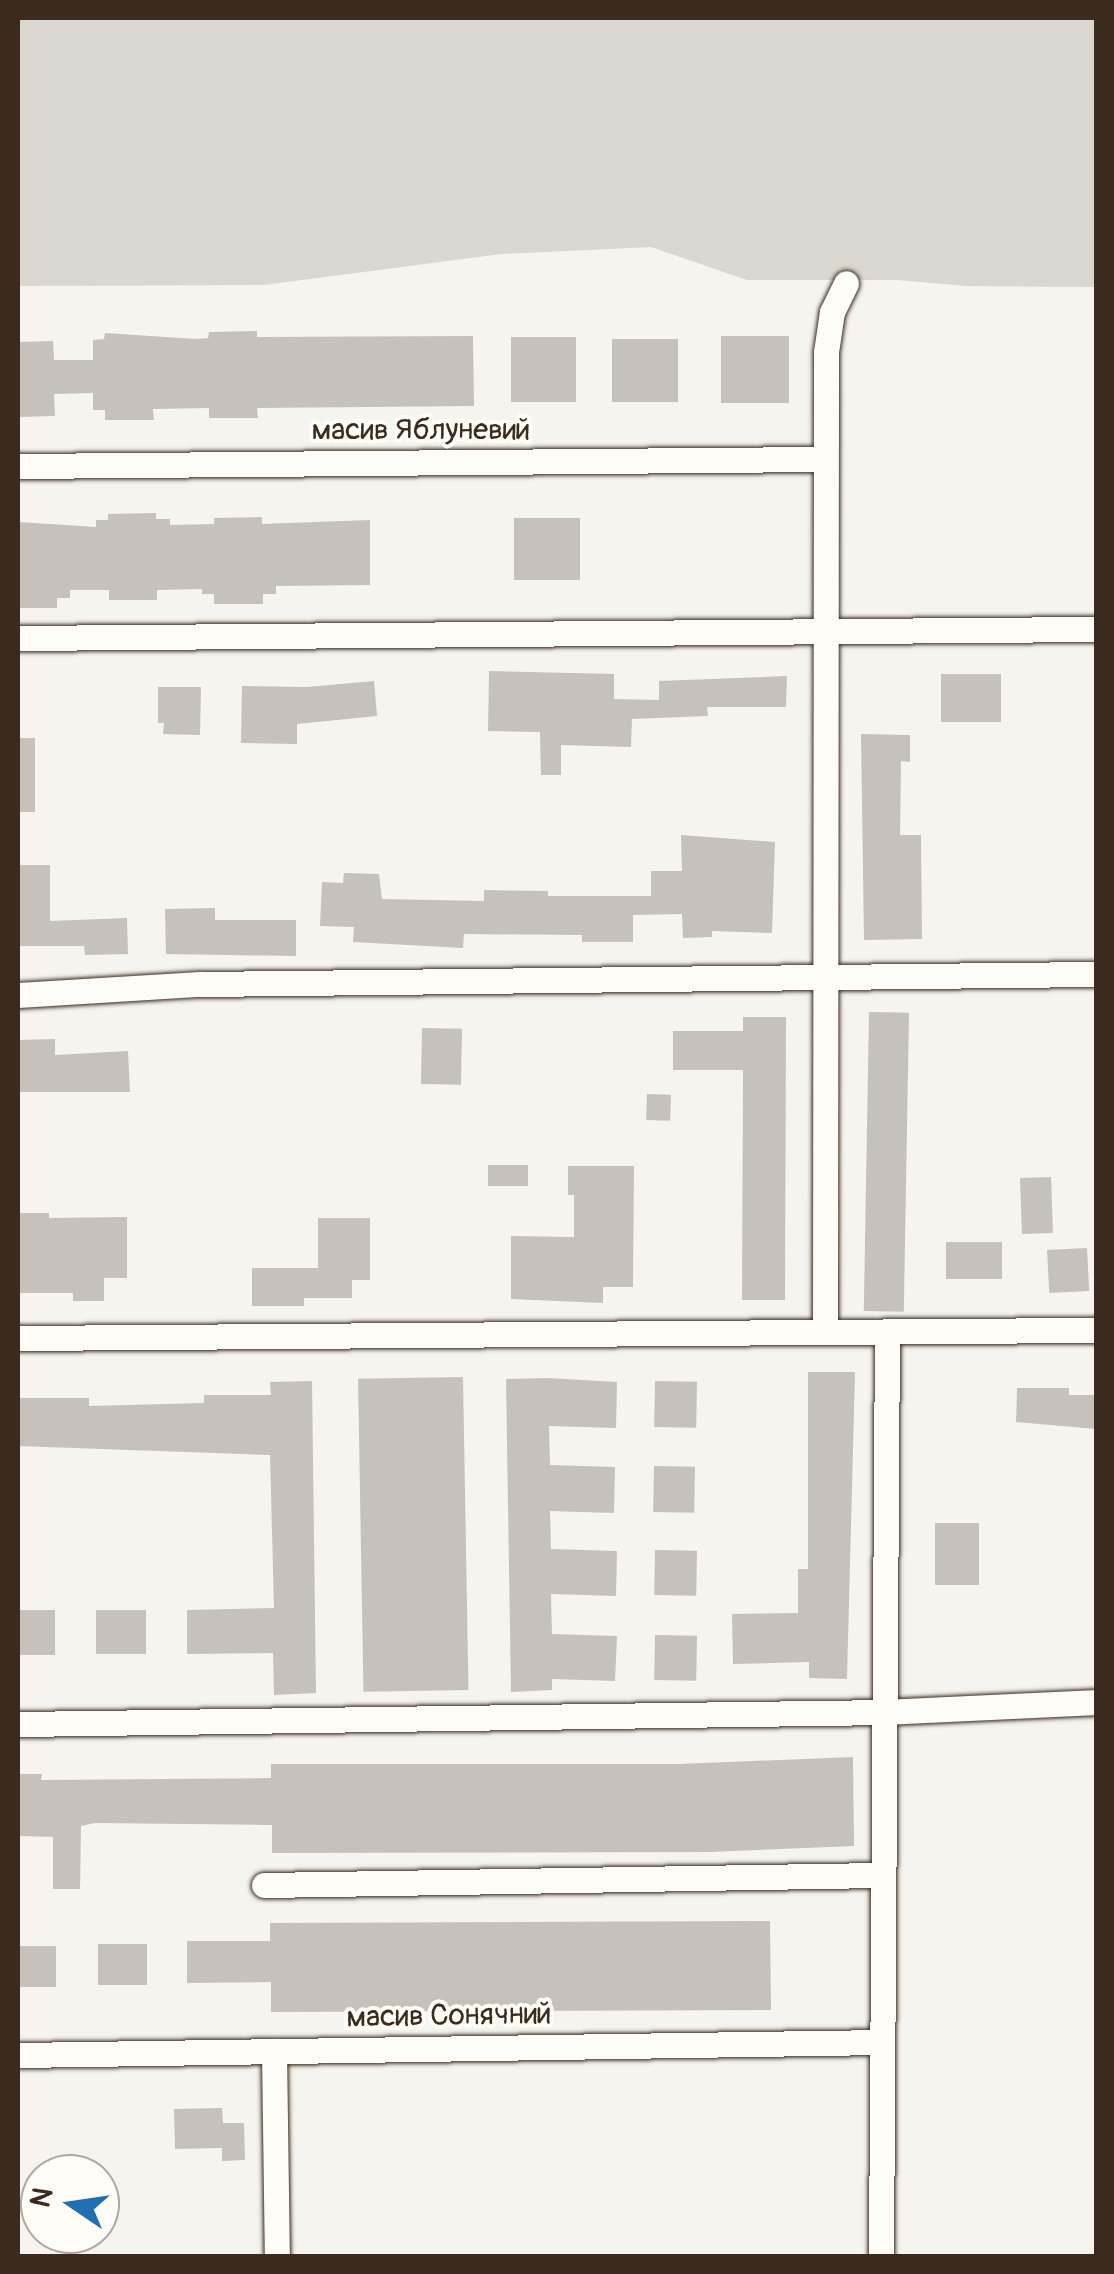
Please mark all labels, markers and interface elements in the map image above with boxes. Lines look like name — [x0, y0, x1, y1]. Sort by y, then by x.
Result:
street label: масив Яблуневий — [311, 412, 531, 448]
street label: масив Сонячний — [346, 1996, 552, 2036]
north arrow — [20, 2154, 120, 2254]
text: N — [23, 2184, 61, 2211]

